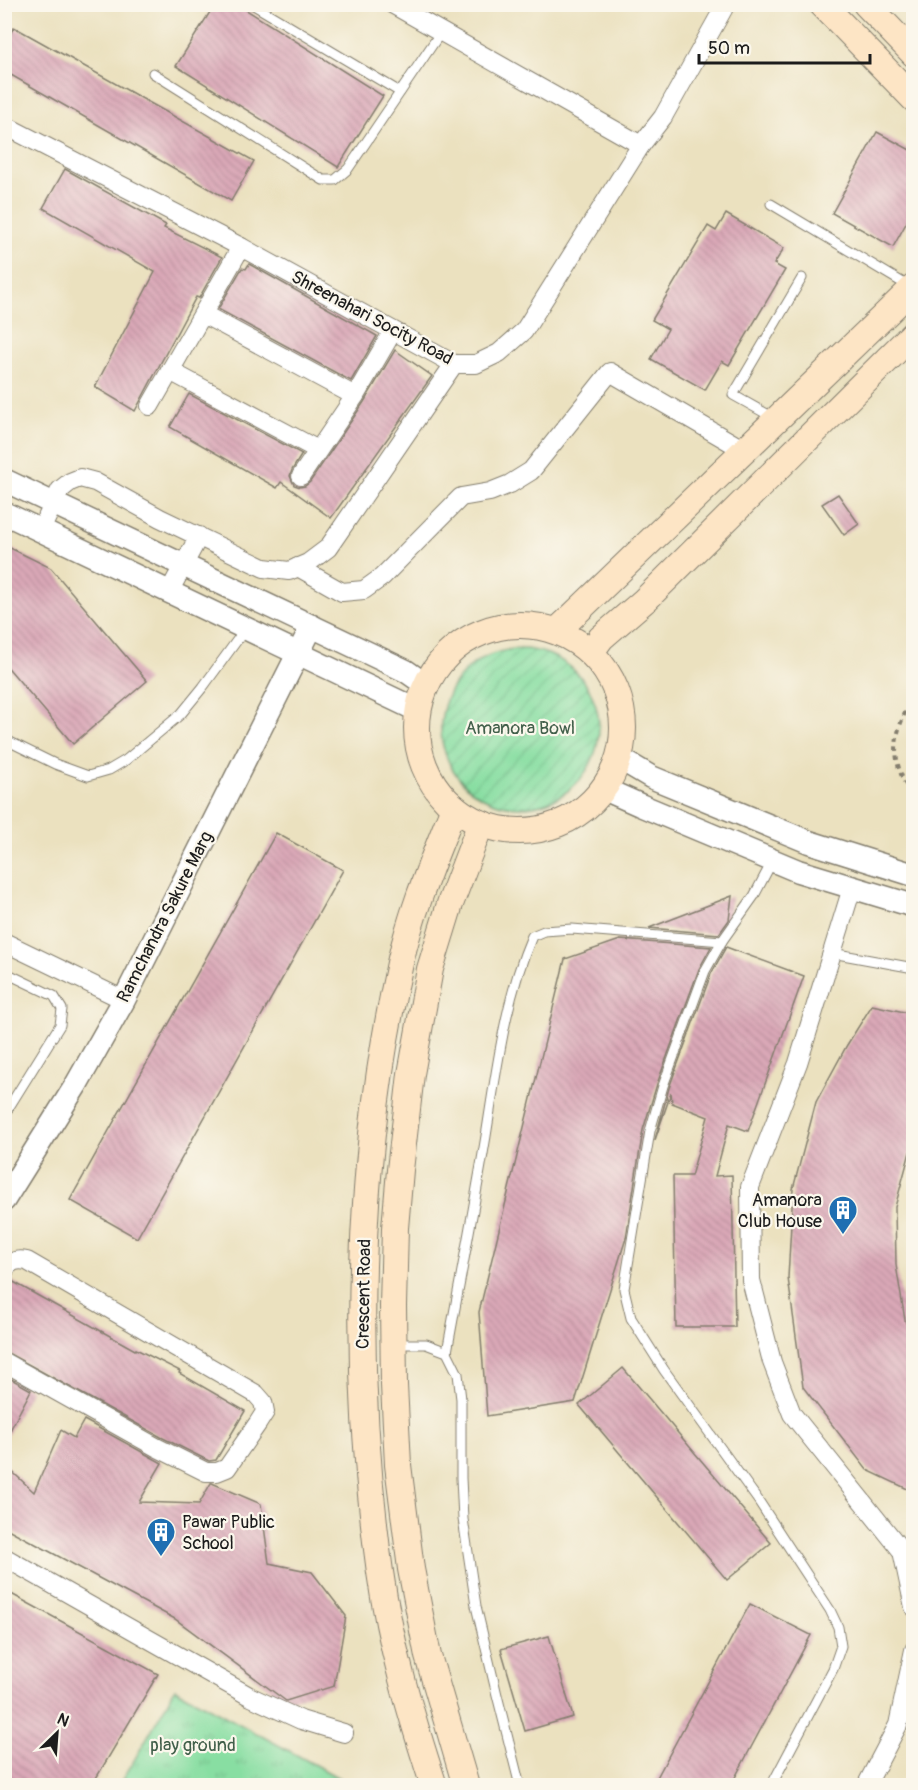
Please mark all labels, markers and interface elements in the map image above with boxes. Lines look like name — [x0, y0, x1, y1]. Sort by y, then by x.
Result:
scale bar — [699, 27, 870, 65]
text: 50 m — [708, 37, 750, 60]
street label: Shreenahari Socity Road — [287, 266, 457, 370]
park label: Amanora Bowl — [465, 717, 575, 740]
street label: Ramchandra Sakure Marg — [112, 828, 218, 1006]
place label: Amanora Club House — [738, 1189, 822, 1233]
building icon: Amanora Club House — [827, 1194, 859, 1236]
street label: Crescent Road — [352, 1239, 376, 1349]
place label: Pawar Public School — [182, 1511, 275, 1555]
building icon: Pawar Public School — [145, 1516, 177, 1558]
north arrow — [27, 1703, 87, 1763]
text: N — [54, 1709, 72, 1732]
park label: play ground — [150, 1734, 236, 1757]

